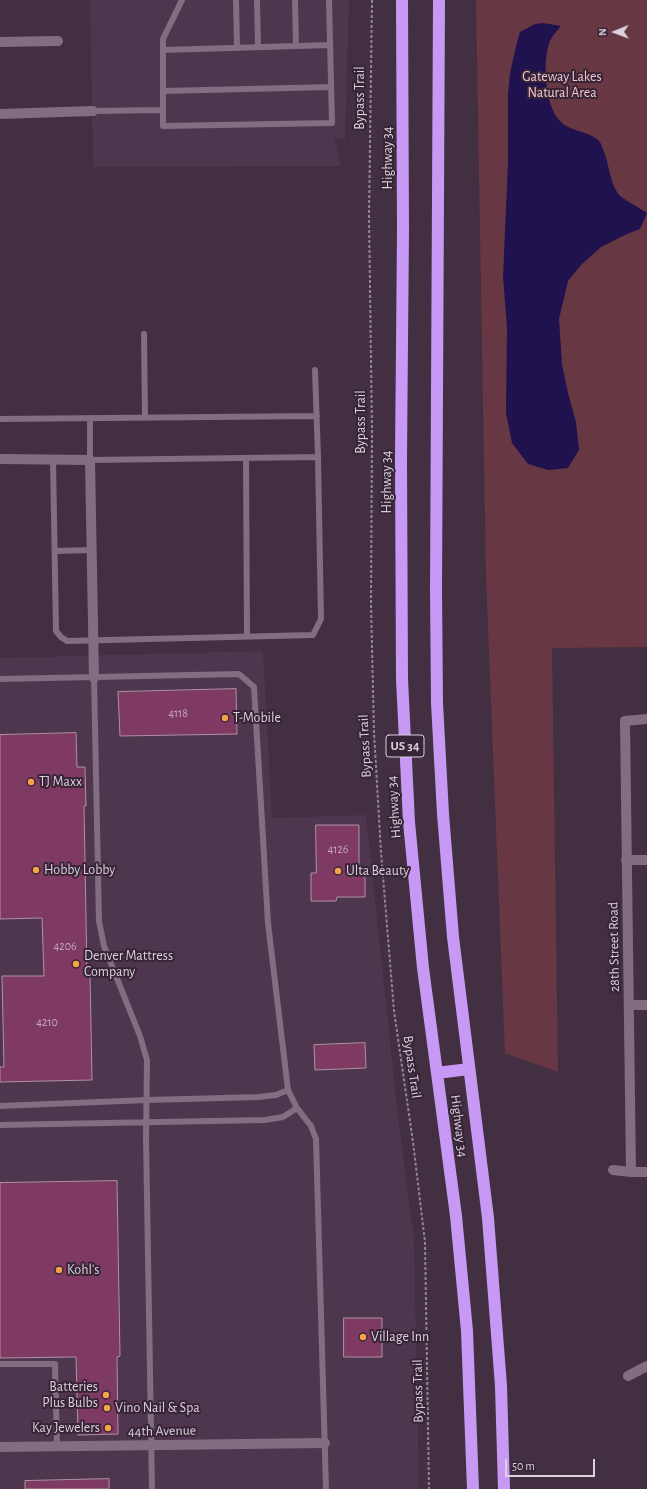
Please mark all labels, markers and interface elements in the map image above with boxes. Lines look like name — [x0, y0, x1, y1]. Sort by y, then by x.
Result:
north arrow — [595, 12, 635, 52]
text: N — [597, 28, 608, 36]
street label: Bypass Trail — [352, 66, 368, 130]
park label: Gateway Lakes Natural Area — [522, 69, 602, 102]
street label: Highway 34 — [380, 126, 396, 190]
street label: Bypass Trail — [353, 390, 369, 454]
street label: Highway 34 — [379, 450, 395, 514]
house number: 4118 — [168, 706, 188, 720]
place label: T-Mobile — [233, 710, 281, 726]
marker: T-Mobile — [220, 713, 230, 723]
street label: Bypass Trail — [355, 714, 375, 778]
road number: US 34 — [386, 735, 424, 757]
place label: TJ Maxx — [39, 774, 82, 790]
street label: Highway 34 — [383, 775, 405, 839]
marker: TJ Maxx — [26, 777, 36, 787]
house number: 4126 — [328, 842, 348, 856]
place label: Hobby Lobby — [44, 862, 115, 878]
place label: Ulta Beauty — [346, 863, 409, 879]
marker: Hobby Lobby — [31, 865, 41, 875]
marker: Ulta Beauty — [333, 866, 343, 876]
street label: 28th Street Road — [605, 902, 623, 992]
house number: 4206 — [53, 939, 77, 953]
place label: Denver Mattress Company — [84, 948, 173, 980]
marker: Denver Mattress Company — [71, 959, 81, 969]
house number: 4210 — [36, 1015, 58, 1029]
street label: Bypass Trail — [399, 1034, 425, 1100]
street label: Highway 34 — [447, 1094, 471, 1158]
place label: Kohl's — [67, 1262, 99, 1278]
marker: Kohl's — [54, 1265, 64, 1275]
place label: Village Inn — [371, 1329, 429, 1345]
marker: Village Inn — [358, 1332, 368, 1342]
street label: Bypass Trail — [409, 1359, 427, 1423]
place label: Batteries Plus Bulbs — [42, 1379, 98, 1412]
marker: Batteries Plus Bulbs — [101, 1390, 111, 1400]
place label: Vino Nail & Spa — [115, 1400, 200, 1416]
marker: Vino Nail & Spa — [102, 1403, 112, 1413]
place label: Kay Jewelers — [32, 1420, 100, 1436]
street label: 44th Avenue — [128, 1422, 196, 1440]
marker: Kay Jewelers — [103, 1423, 113, 1433]
scale bar — [507, 1451, 597, 1477]
text: 50 m — [512, 1460, 535, 1472]

